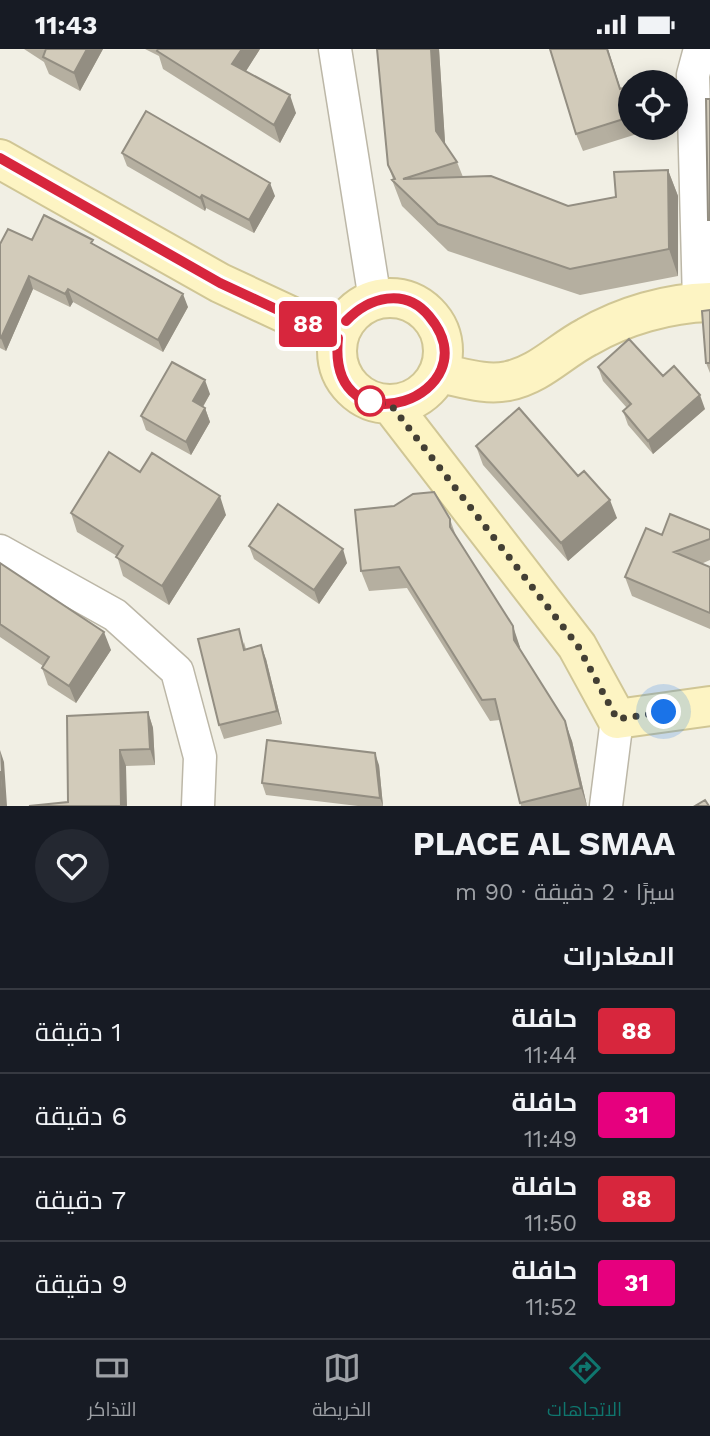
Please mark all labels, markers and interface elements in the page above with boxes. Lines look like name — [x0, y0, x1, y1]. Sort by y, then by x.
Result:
text: 11:43 — [35, 10, 97, 40]
map controls — [618, 70, 688, 140]
button: locate — [618, 70, 688, 140]
line badge: 88 — [276, 301, 340, 347]
text: 88 — [293, 310, 323, 338]
unlabelled marker — [355, 386, 385, 416]
your location — [646, 694, 681, 729]
text: PLACE AL SMAA — [413, 824, 675, 863]
button: heart — [35, 829, 109, 903]
text: سيرًا · 2 دقيقة · 90 m — [455, 879, 675, 906]
text: المغادرات — [563, 941, 675, 971]
text: حافلة — [512, 1003, 577, 1033]
text: 1 دقيقة — [35, 1017, 122, 1047]
text: 88 — [621, 1017, 652, 1045]
text: 11:44 — [524, 1042, 577, 1069]
text: حافلة — [512, 1087, 577, 1117]
text: 6 دقيقة — [35, 1101, 127, 1131]
text: 31 — [624, 1101, 649, 1129]
text: 11:49 — [524, 1126, 577, 1153]
text: حافلة — [512, 1171, 577, 1201]
text: 7 دقيقة — [35, 1185, 126, 1215]
text: 88 — [621, 1185, 652, 1213]
text: 11:50 — [525, 1210, 577, 1237]
text: حافلة — [512, 1255, 577, 1285]
text: 9 دقيقة — [35, 1269, 128, 1299]
text: 31 — [624, 1269, 649, 1297]
text: 11:52 — [525, 1294, 577, 1321]
tab: التذاكر — [88, 1349, 137, 1427]
tab: الخريطة — [312, 1349, 371, 1427]
tab: الاتجاهات — [547, 1349, 622, 1427]

